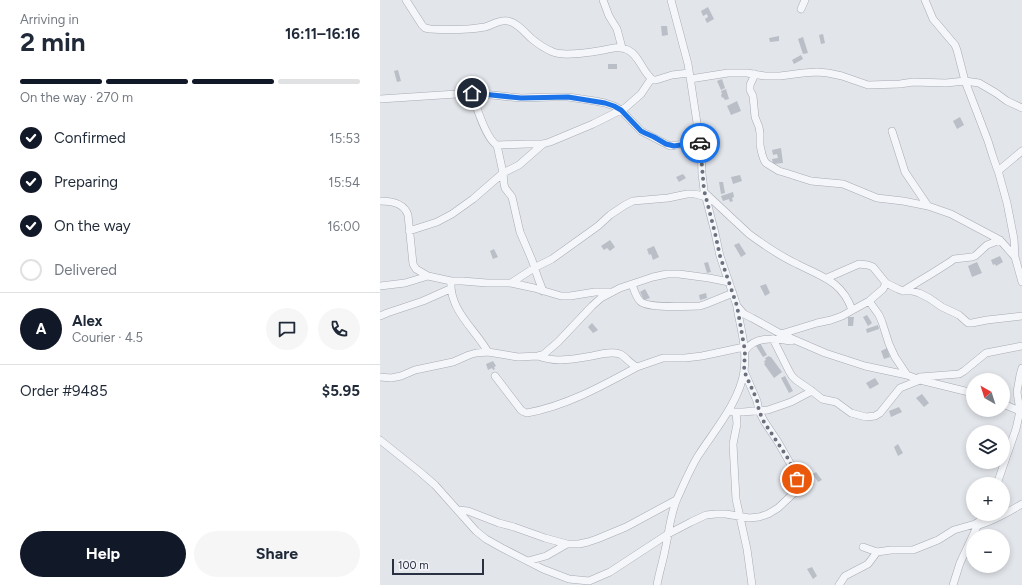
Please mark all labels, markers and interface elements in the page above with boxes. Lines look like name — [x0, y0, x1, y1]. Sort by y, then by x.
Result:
text: Arriving in — [20, 12, 79, 27]
text: 16:11–16:16 — [285, 25, 360, 43]
text: 2 min — [20, 26, 86, 58]
pin — [455, 76, 489, 110]
icon: home — [461, 82, 483, 104]
text: On the way · 270 m — [20, 90, 133, 105]
courier — [680, 123, 720, 163]
icon: check — [20, 127, 42, 149]
text: Confirmed — [54, 129, 126, 147]
text: 15:53 — [329, 131, 360, 146]
icon: car — [689, 132, 711, 154]
icon: check — [20, 171, 42, 193]
text: Preparing — [54, 173, 118, 191]
text: 15:54 — [328, 175, 360, 190]
icon: check — [20, 215, 42, 237]
text: On the way — [54, 217, 131, 235]
text: 16:00 — [327, 219, 360, 234]
text: Delivered — [54, 261, 117, 279]
button: chat — [266, 308, 308, 350]
button: phone — [318, 308, 360, 350]
text: Alex — [72, 312, 102, 330]
text: A — [36, 320, 46, 338]
text: Courier · 4.5 — [72, 330, 143, 345]
north arrow — [966, 373, 1010, 417]
map controls — [966, 373, 1010, 573]
text: Order #9485 — [20, 382, 108, 400]
text: $5.95 — [322, 382, 360, 400]
button: layers — [966, 425, 1010, 469]
pin — [780, 462, 814, 496]
icon: bag — [786, 468, 808, 490]
button: + — [966, 477, 1010, 521]
button: − — [966, 529, 1010, 573]
button: Help — [20, 531, 186, 577]
button: Share — [194, 531, 360, 577]
scale bar — [392, 557, 484, 576]
text: 100 m — [398, 559, 429, 572]

